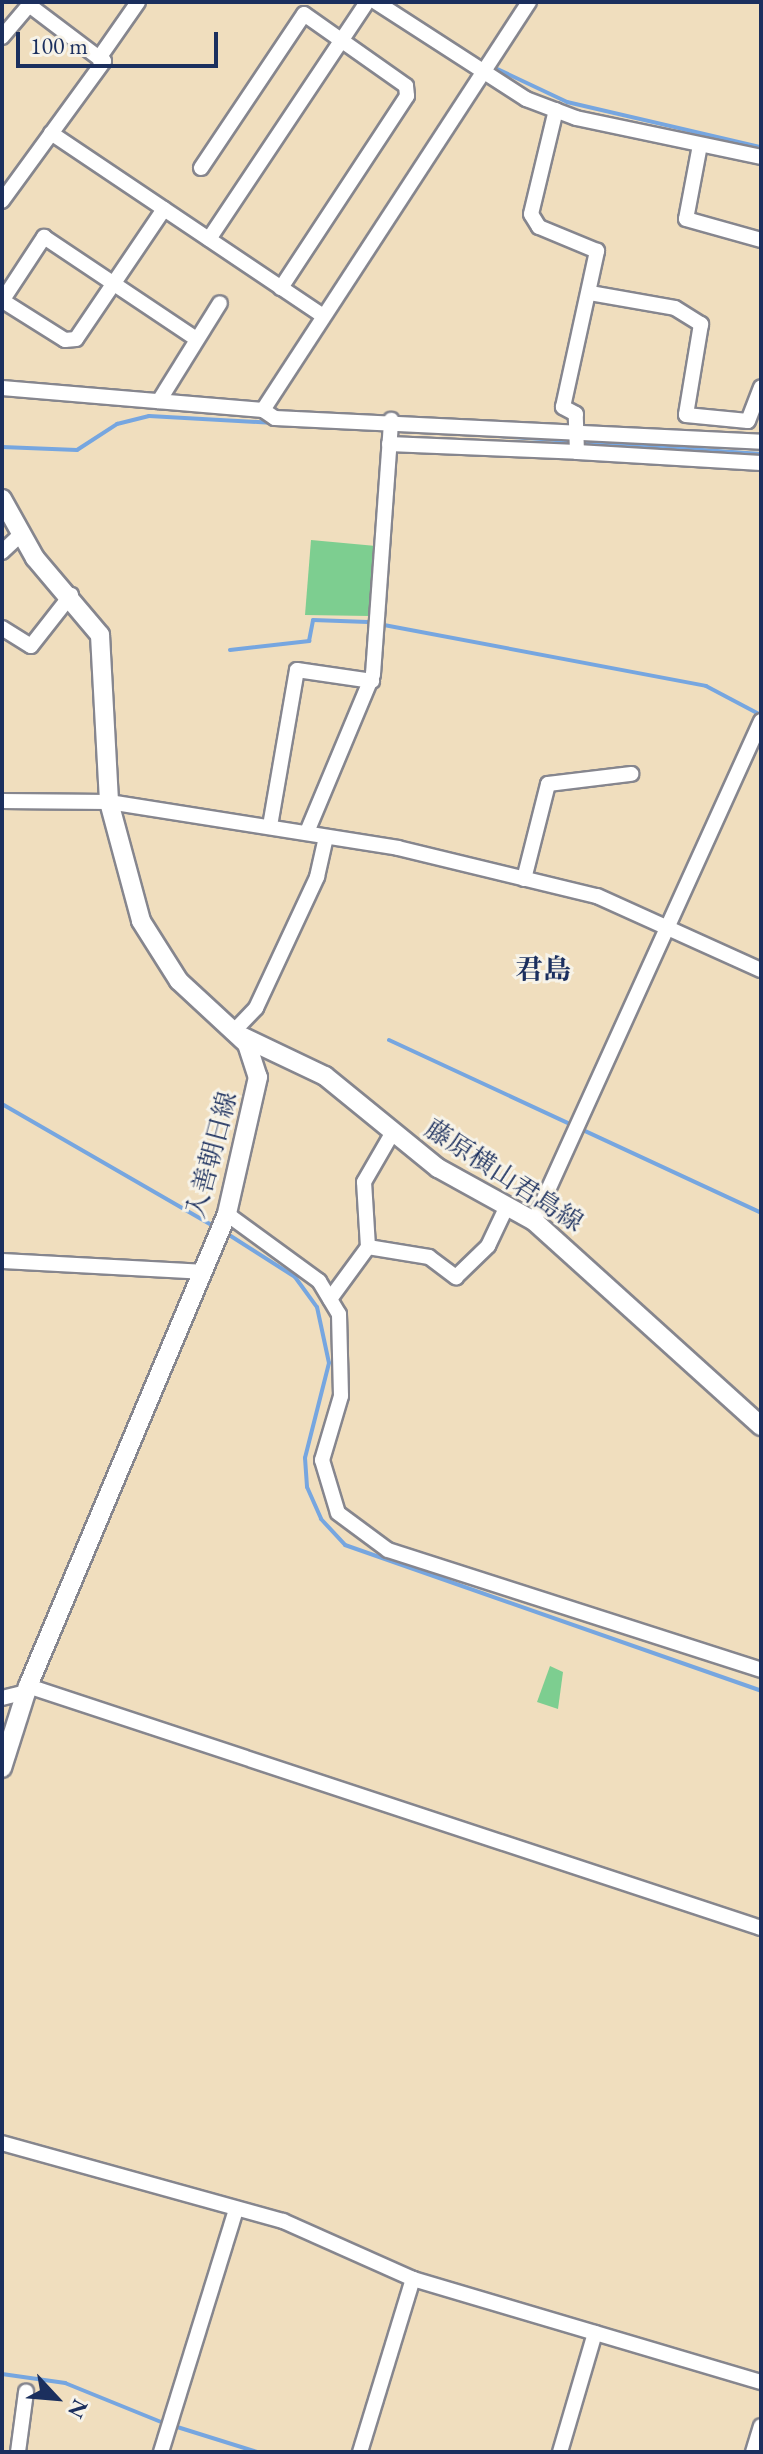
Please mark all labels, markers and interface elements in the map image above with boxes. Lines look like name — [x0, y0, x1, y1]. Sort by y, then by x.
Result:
scale bar — [20, 16, 222, 66]
text: 100 m — [30, 30, 88, 61]
district label: 君島 — [515, 952, 571, 986]
street label: 入善朝日線 — [180, 1088, 244, 1222]
street label: 藤原横山君島線 — [419, 1113, 589, 1239]
north arrow — [16, 2358, 96, 2438]
text: N — [61, 2394, 95, 2423]

